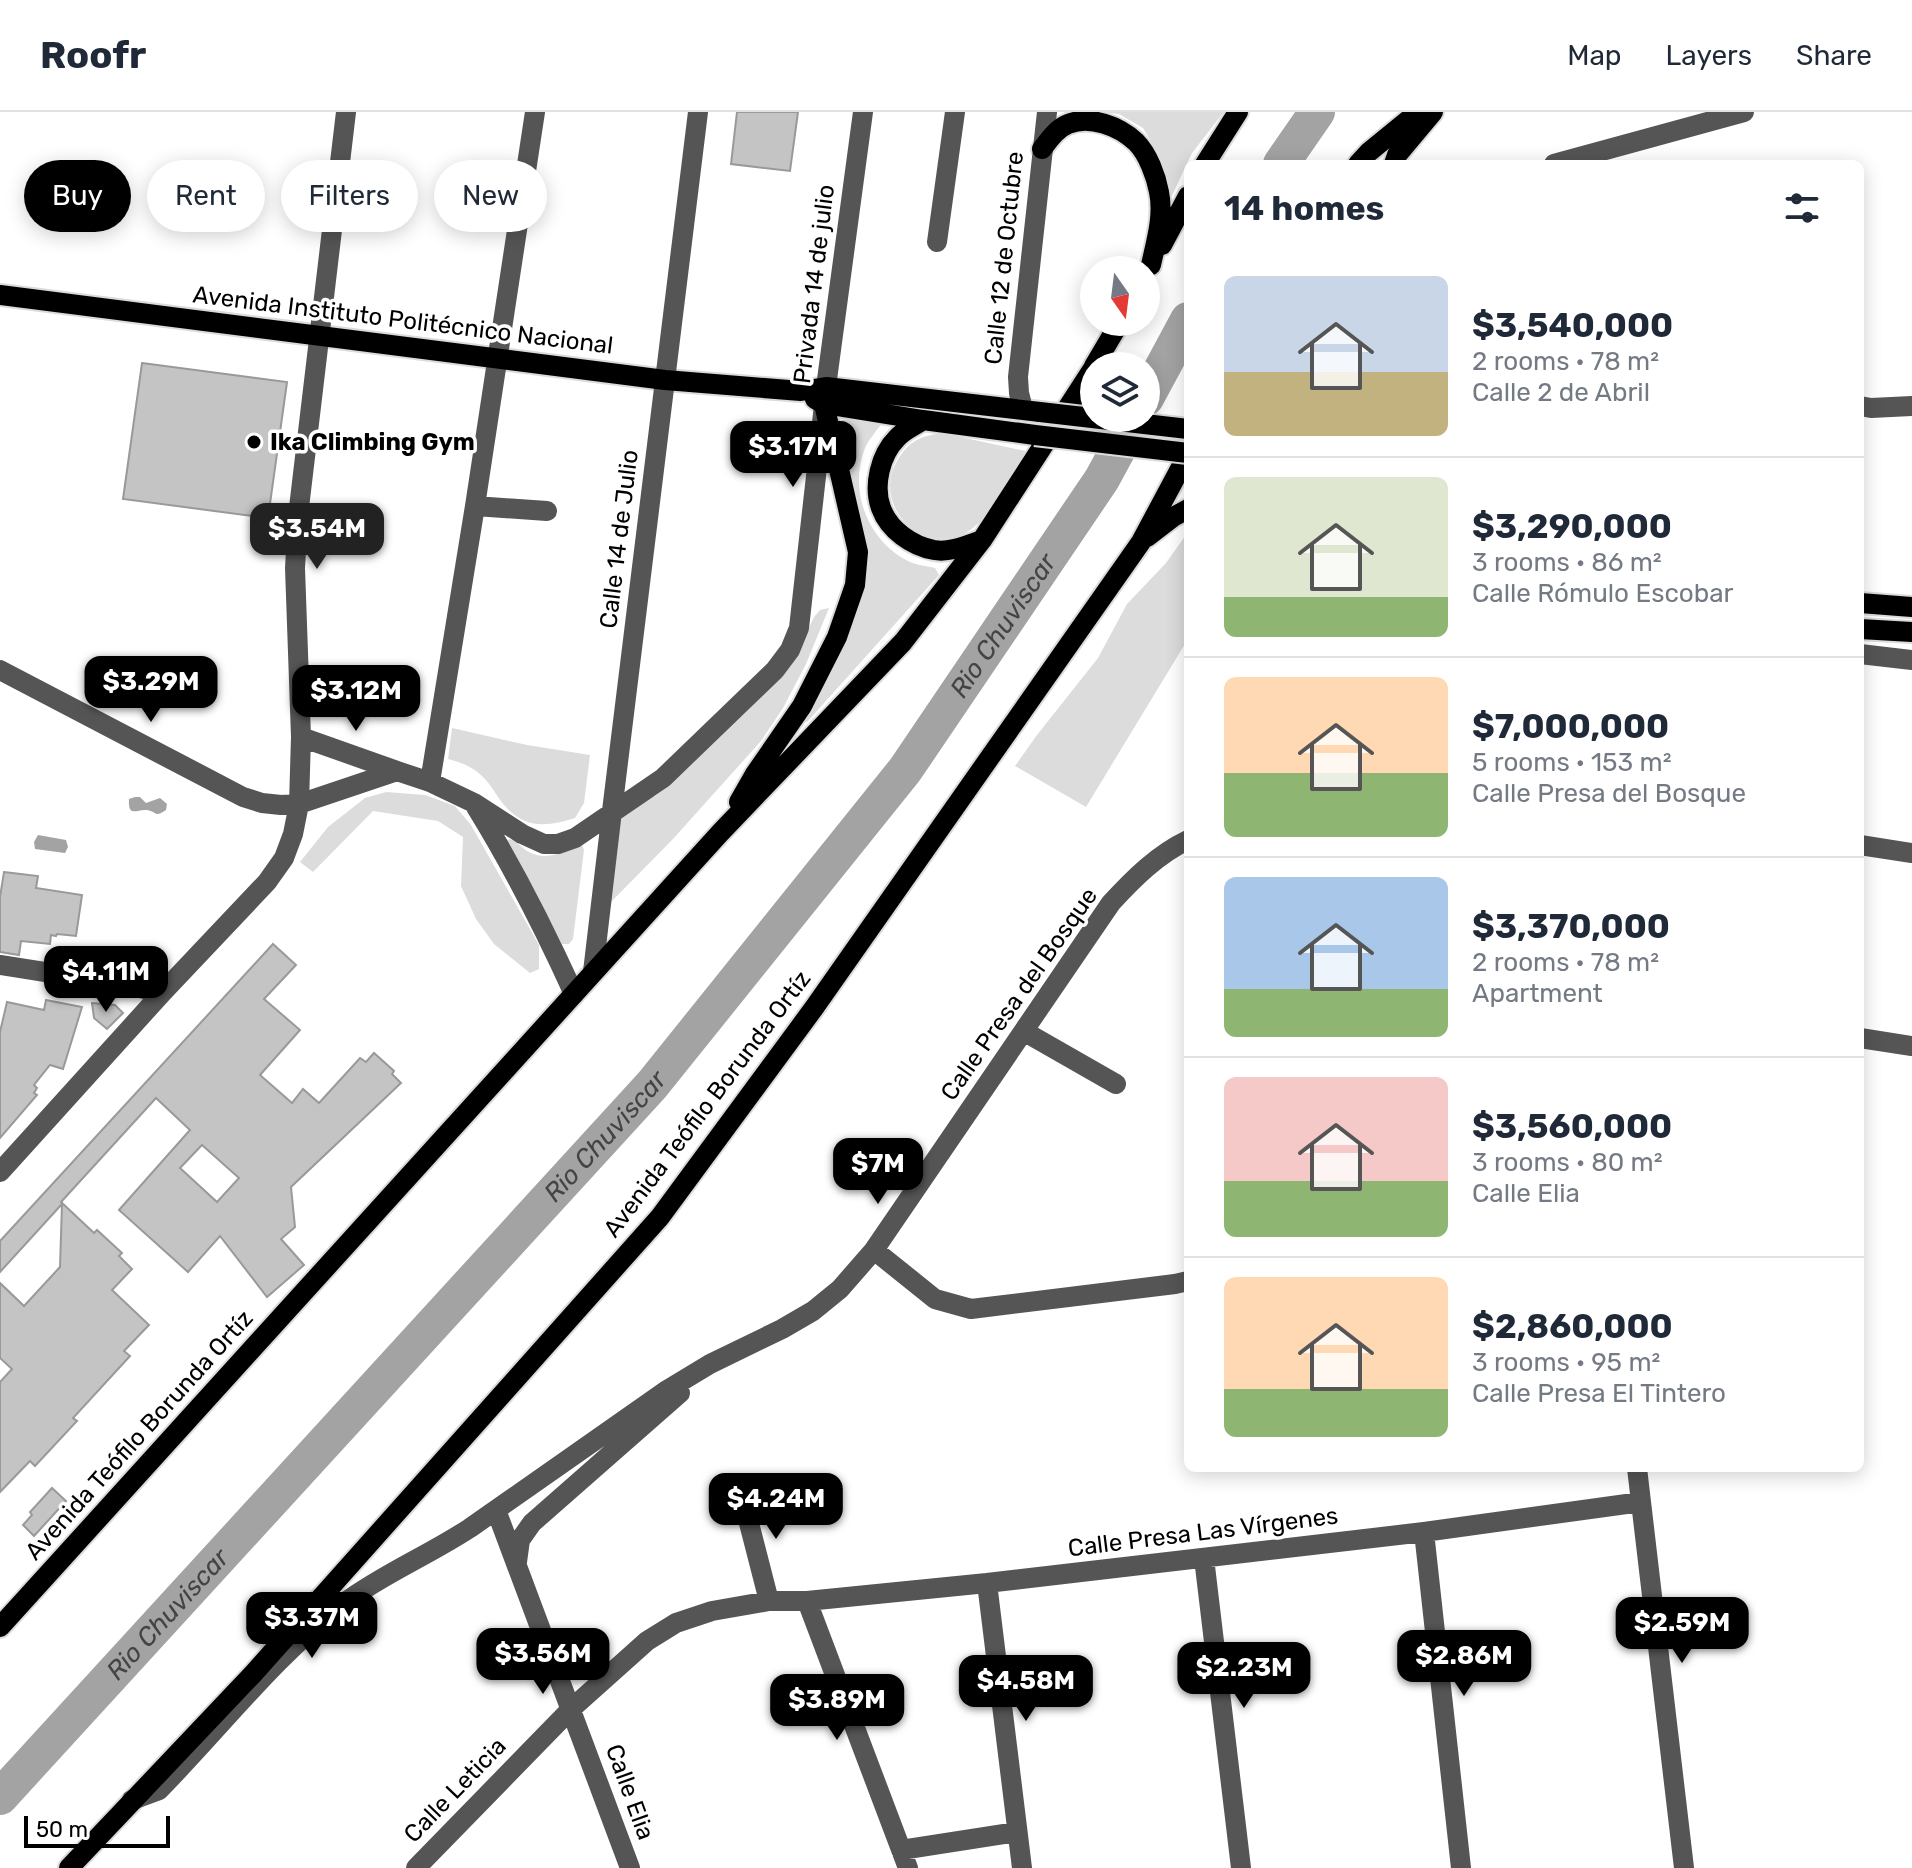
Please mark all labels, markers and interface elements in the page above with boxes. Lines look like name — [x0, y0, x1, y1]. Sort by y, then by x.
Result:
text: Roofr — [40, 32, 146, 78]
text: Map — [1567, 39, 1622, 72]
text: Layers — [1666, 39, 1752, 72]
text: Share — [1796, 39, 1872, 72]
street label: Calle 12 de Octubre — [979, 150, 1029, 366]
chip: Buy — [24, 160, 131, 232]
chip: Rent — [147, 160, 265, 232]
chip: Filters — [281, 160, 418, 232]
chip: New — [434, 160, 547, 232]
street label: Privada 14 de julio — [788, 183, 840, 385]
icon: filters — [1780, 186, 1824, 230]
text: 14 homes — [1224, 188, 1384, 229]
north arrow — [1080, 256, 1160, 336]
map controls — [1080, 256, 1160, 432]
street label: Avenida Instituto Politécnico Nacional — [191, 280, 615, 360]
text: $3,540,000 — [1472, 305, 1673, 346]
icon: home — [1288, 308, 1384, 404]
text: 2 rooms · 78 m² — [1472, 346, 1659, 377]
button: layers — [1080, 352, 1160, 432]
text: Calle 2 de Abril — [1472, 377, 1650, 408]
pin: $3.17M — [728, 421, 858, 489]
place label: Ika Climbing Gym — [270, 428, 475, 456]
text: $3.17M — [748, 431, 838, 462]
marker: Ika Climbing Gym — [245, 433, 263, 451]
street label: Calle 14 de Julio — [594, 448, 644, 630]
pin: $3.54M — [252, 503, 382, 571]
text: $3,290,000 — [1472, 506, 1672, 547]
icon: home — [1288, 509, 1384, 605]
text: $3.54M — [268, 513, 366, 544]
water label: Rio Chuviscar — [944, 547, 1064, 704]
text: 3 rooms · 86 m² — [1472, 547, 1662, 578]
text: Calle Rómulo Escobar — [1472, 578, 1733, 609]
pin: $3.29M — [86, 656, 216, 724]
pin: $3.12M — [291, 665, 421, 733]
text: $3.29M — [103, 666, 199, 697]
text: $3.12M — [310, 675, 402, 706]
text: $7,000,000 — [1472, 706, 1669, 747]
icon: home — [1288, 709, 1384, 805]
text: 5 rooms · 153 m² — [1472, 747, 1672, 778]
text: Calle Presa del Bosque — [1472, 778, 1746, 809]
street label: Calle Presa del Bosque — [935, 882, 1103, 1106]
text: $3,370,000 — [1472, 906, 1670, 947]
icon: home — [1288, 909, 1384, 1005]
pin: $4.11M — [41, 946, 171, 1014]
text: 2 rooms · 78 m² — [1472, 947, 1659, 978]
text: $4.11M — [62, 956, 150, 987]
street label: Avenida Teófilo Borunda Ortíz — [598, 965, 816, 1243]
text: Apartment — [1472, 978, 1603, 1009]
water label: Rio Chuviscar — [538, 1064, 674, 1209]
text: $3,560,000 — [1472, 1106, 1672, 1147]
icon: home — [1288, 1109, 1384, 1205]
pin: $7M — [839, 1138, 917, 1206]
text: 3 rooms · 80 m² — [1472, 1147, 1663, 1178]
text: $7M — [851, 1148, 905, 1179]
text: Calle Elia — [1472, 1178, 1580, 1209]
street label: Avenida Teófilo Borunda Ortíz — [19, 1304, 259, 1566]
text: $2,860,000 — [1472, 1306, 1673, 1347]
icon: home — [1288, 1309, 1384, 1405]
text: 3 rooms · 95 m² — [1472, 1347, 1660, 1378]
text: Calle Presa El Tintero — [1472, 1378, 1726, 1409]
pin: $4.24M — [711, 1473, 841, 1541]
text: $4.24M — [727, 1483, 825, 1514]
street label: Calle Presa Las Vírgenes — [1066, 1502, 1340, 1562]
water label: Rio Chuviscar — [100, 1542, 236, 1686]
pin: $3.37M — [247, 1592, 377, 1660]
pin: $2.59M — [1617, 1597, 1747, 1665]
text: $3.37M — [264, 1602, 360, 1633]
text: $2.59M — [1634, 1607, 1730, 1638]
pin: $3.56M — [478, 1628, 608, 1696]
pin: $2.86M — [1399, 1630, 1529, 1698]
text: $3.56M — [494, 1638, 592, 1669]
text: $2.86M — [1415, 1640, 1513, 1671]
pin: $2.23M — [1179, 1642, 1309, 1710]
text: $2.23M — [1195, 1652, 1293, 1683]
pin: $4.58M — [961, 1655, 1091, 1723]
text: $4.58M — [977, 1665, 1075, 1696]
pin: $3.89M — [772, 1674, 902, 1742]
text: $3.89M — [788, 1684, 886, 1715]
street label: Calle Leticia — [398, 1732, 512, 1848]
street label: Calle Elia — [600, 1740, 660, 1844]
scale bar — [24, 1812, 170, 1848]
text: 50 m — [36, 1816, 88, 1843]

